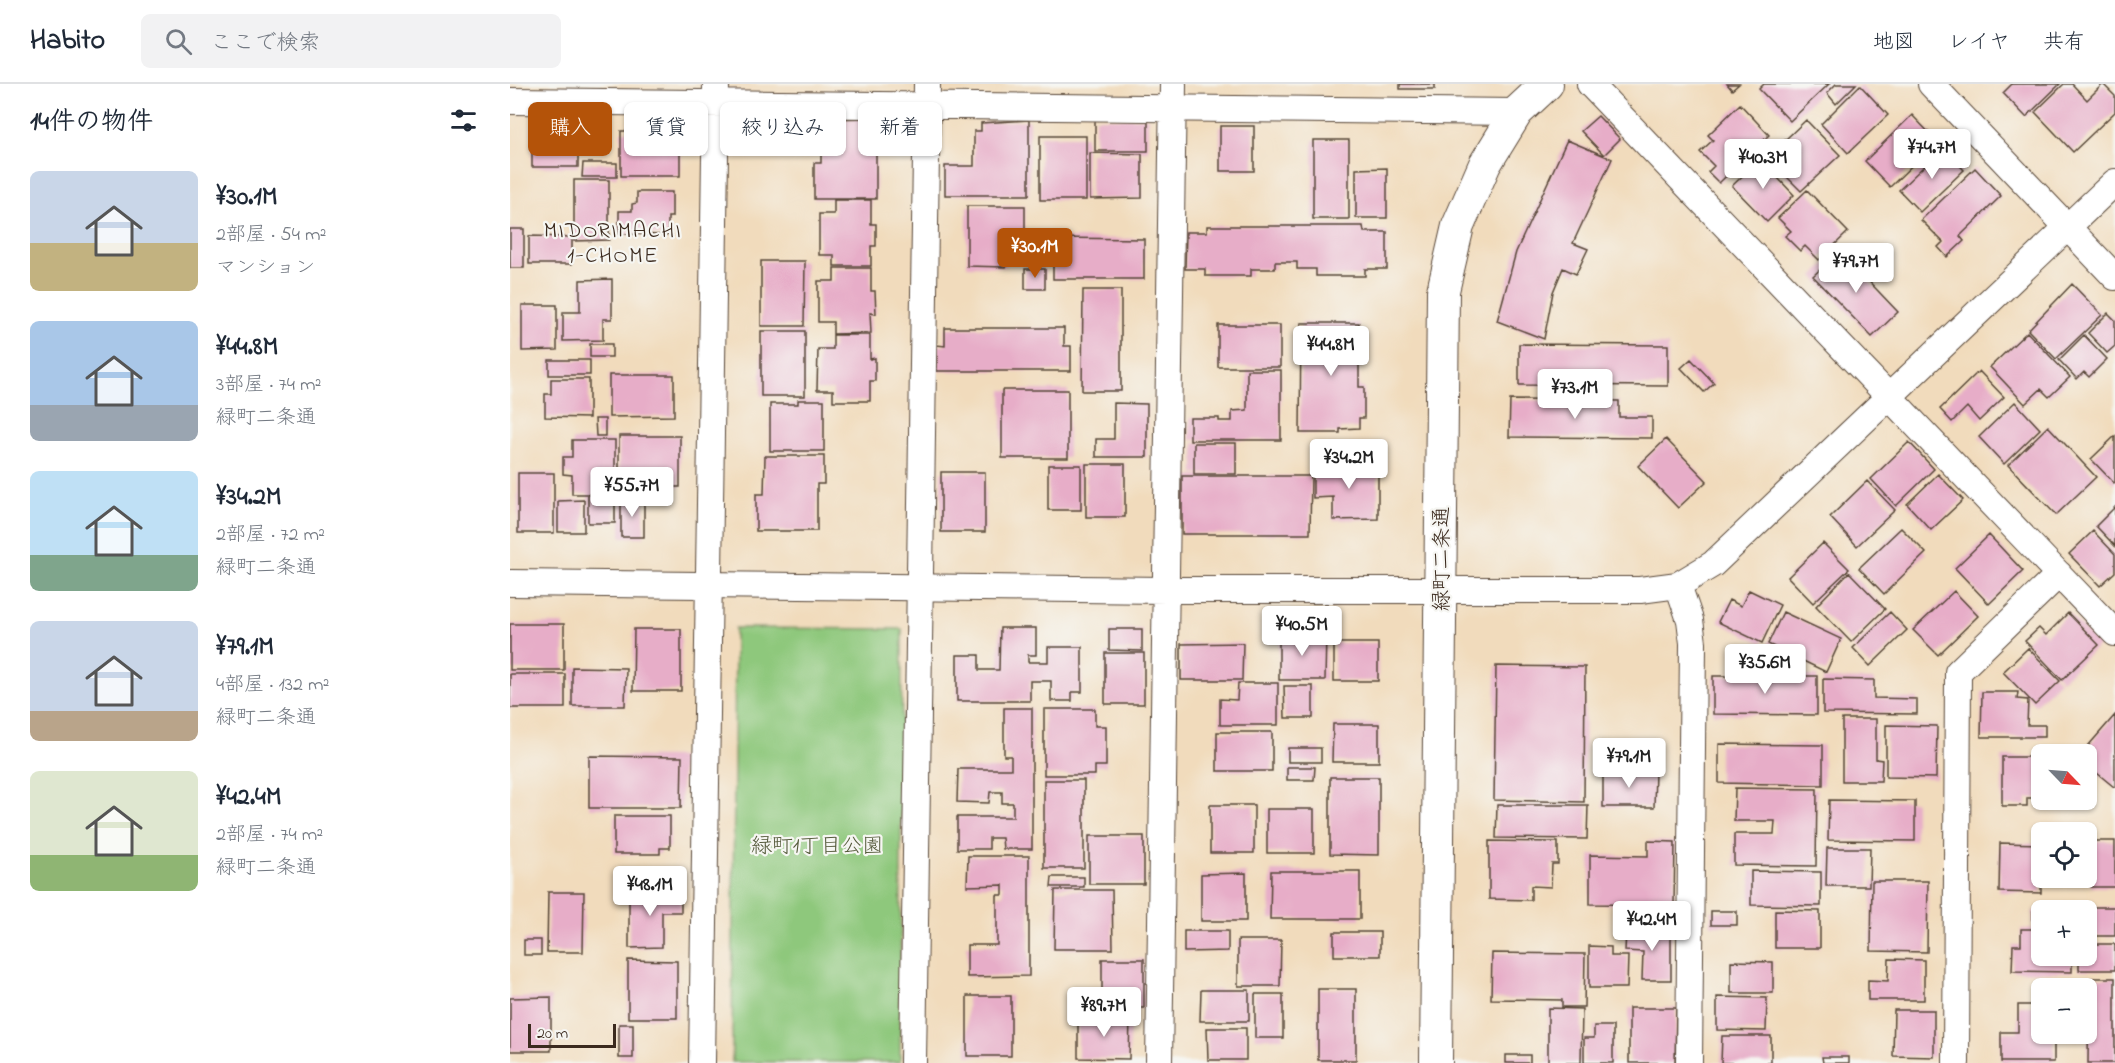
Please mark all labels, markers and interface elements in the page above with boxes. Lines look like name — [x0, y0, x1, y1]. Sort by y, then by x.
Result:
search box — [141, 14, 561, 68]
text: Habito — [30, 21, 105, 62]
icon: search — [162, 25, 195, 58]
text: ここで検索 — [210, 28, 320, 60]
text: 地図 — [1873, 28, 1915, 58]
text: レイヤ — [1948, 28, 2010, 58]
text: 共有 — [2043, 28, 2085, 58]
chip: 購入 — [528, 102, 612, 156]
chip: 賃貸 — [624, 102, 708, 156]
chip: 絞り込み — [720, 102, 846, 156]
chip: 新着 — [858, 102, 942, 156]
text: 14件の物件 — [30, 104, 153, 142]
icon: filters — [447, 104, 480, 137]
pin: ¥74.7M — [1883, 129, 1981, 180]
text: ¥74.7M — [1908, 134, 1956, 163]
pin: ¥40.3M — [1714, 139, 1812, 190]
text: ¥40.3M — [1738, 144, 1788, 173]
text: ¥30.1M — [216, 179, 277, 217]
icon: home — [78, 195, 150, 267]
district label: MIDORIMACHI 1-CHOME — [544, 216, 682, 273]
text: 2部屋 · 54 m² — [216, 221, 326, 250]
pin: ¥30.1M — [986, 228, 1084, 279]
text: ¥30.1M — [1011, 233, 1059, 262]
pin: ¥79.7M — [1807, 243, 1905, 294]
text: ¥79.7M — [1833, 248, 1879, 277]
text: マンション — [216, 254, 315, 283]
pin: ¥44.8M — [1282, 326, 1380, 377]
text: ¥44.8M — [216, 329, 278, 367]
text: ¥44.8M — [1307, 331, 1355, 360]
icon: home — [78, 345, 150, 417]
pin: ¥73.1M — [1526, 369, 1624, 420]
text: 3部屋 · 74 m² — [216, 371, 321, 400]
text: ¥73.1M — [1552, 374, 1598, 403]
text: 緑町二条通 — [216, 404, 316, 433]
pin: ¥34.2M — [1300, 439, 1398, 490]
text: ¥34.2M — [1324, 444, 1374, 473]
pin: ¥55.7M — [583, 467, 681, 518]
text: ¥55.7M — [604, 472, 660, 501]
text: ¥34.2M — [216, 479, 282, 517]
icon: home — [78, 495, 150, 567]
street label: 緑町二条通 — [1428, 507, 1458, 612]
text: 2部屋 · 72 m² — [216, 521, 325, 550]
text: 緑町二条通 — [216, 554, 316, 583]
pin: ¥40.5M — [1253, 606, 1351, 657]
text: ¥40.5M — [1276, 611, 1328, 640]
text: ¥79.1M — [216, 629, 274, 667]
pin: ¥35.6M — [1716, 644, 1814, 695]
icon: home — [78, 645, 150, 717]
text: ¥35.6M — [1739, 649, 1791, 678]
text: 4部屋 · 132 m² — [216, 671, 330, 700]
text: 緑町二条通 — [216, 704, 316, 733]
pin: ¥79.1M — [1580, 738, 1678, 789]
text: ¥79.1M — [1607, 743, 1651, 772]
north arrow — [2031, 744, 2097, 810]
map controls — [2031, 744, 2097, 1044]
text: ¥42.4M — [216, 779, 282, 817]
icon: home — [78, 795, 150, 867]
text: 2部屋 · 74 m² — [216, 821, 323, 850]
button: locate — [2031, 822, 2097, 888]
park label: 緑町1丁目公園 — [751, 832, 883, 862]
text: 緑町二条通 — [216, 854, 316, 883]
pin: ¥48.1M — [601, 866, 699, 917]
text: ¥48.1M — [627, 871, 673, 900]
button: + — [2031, 900, 2097, 966]
pin: ¥42.4M — [1603, 901, 1701, 952]
text: ¥42.4M — [1627, 906, 1677, 935]
button: − — [2031, 978, 2097, 1044]
pin: ¥89.7M — [1055, 987, 1153, 1038]
text: ¥89.7M — [1081, 992, 1127, 1021]
scale bar — [528, 1021, 616, 1048]
text: 20 m — [537, 1022, 568, 1046]

